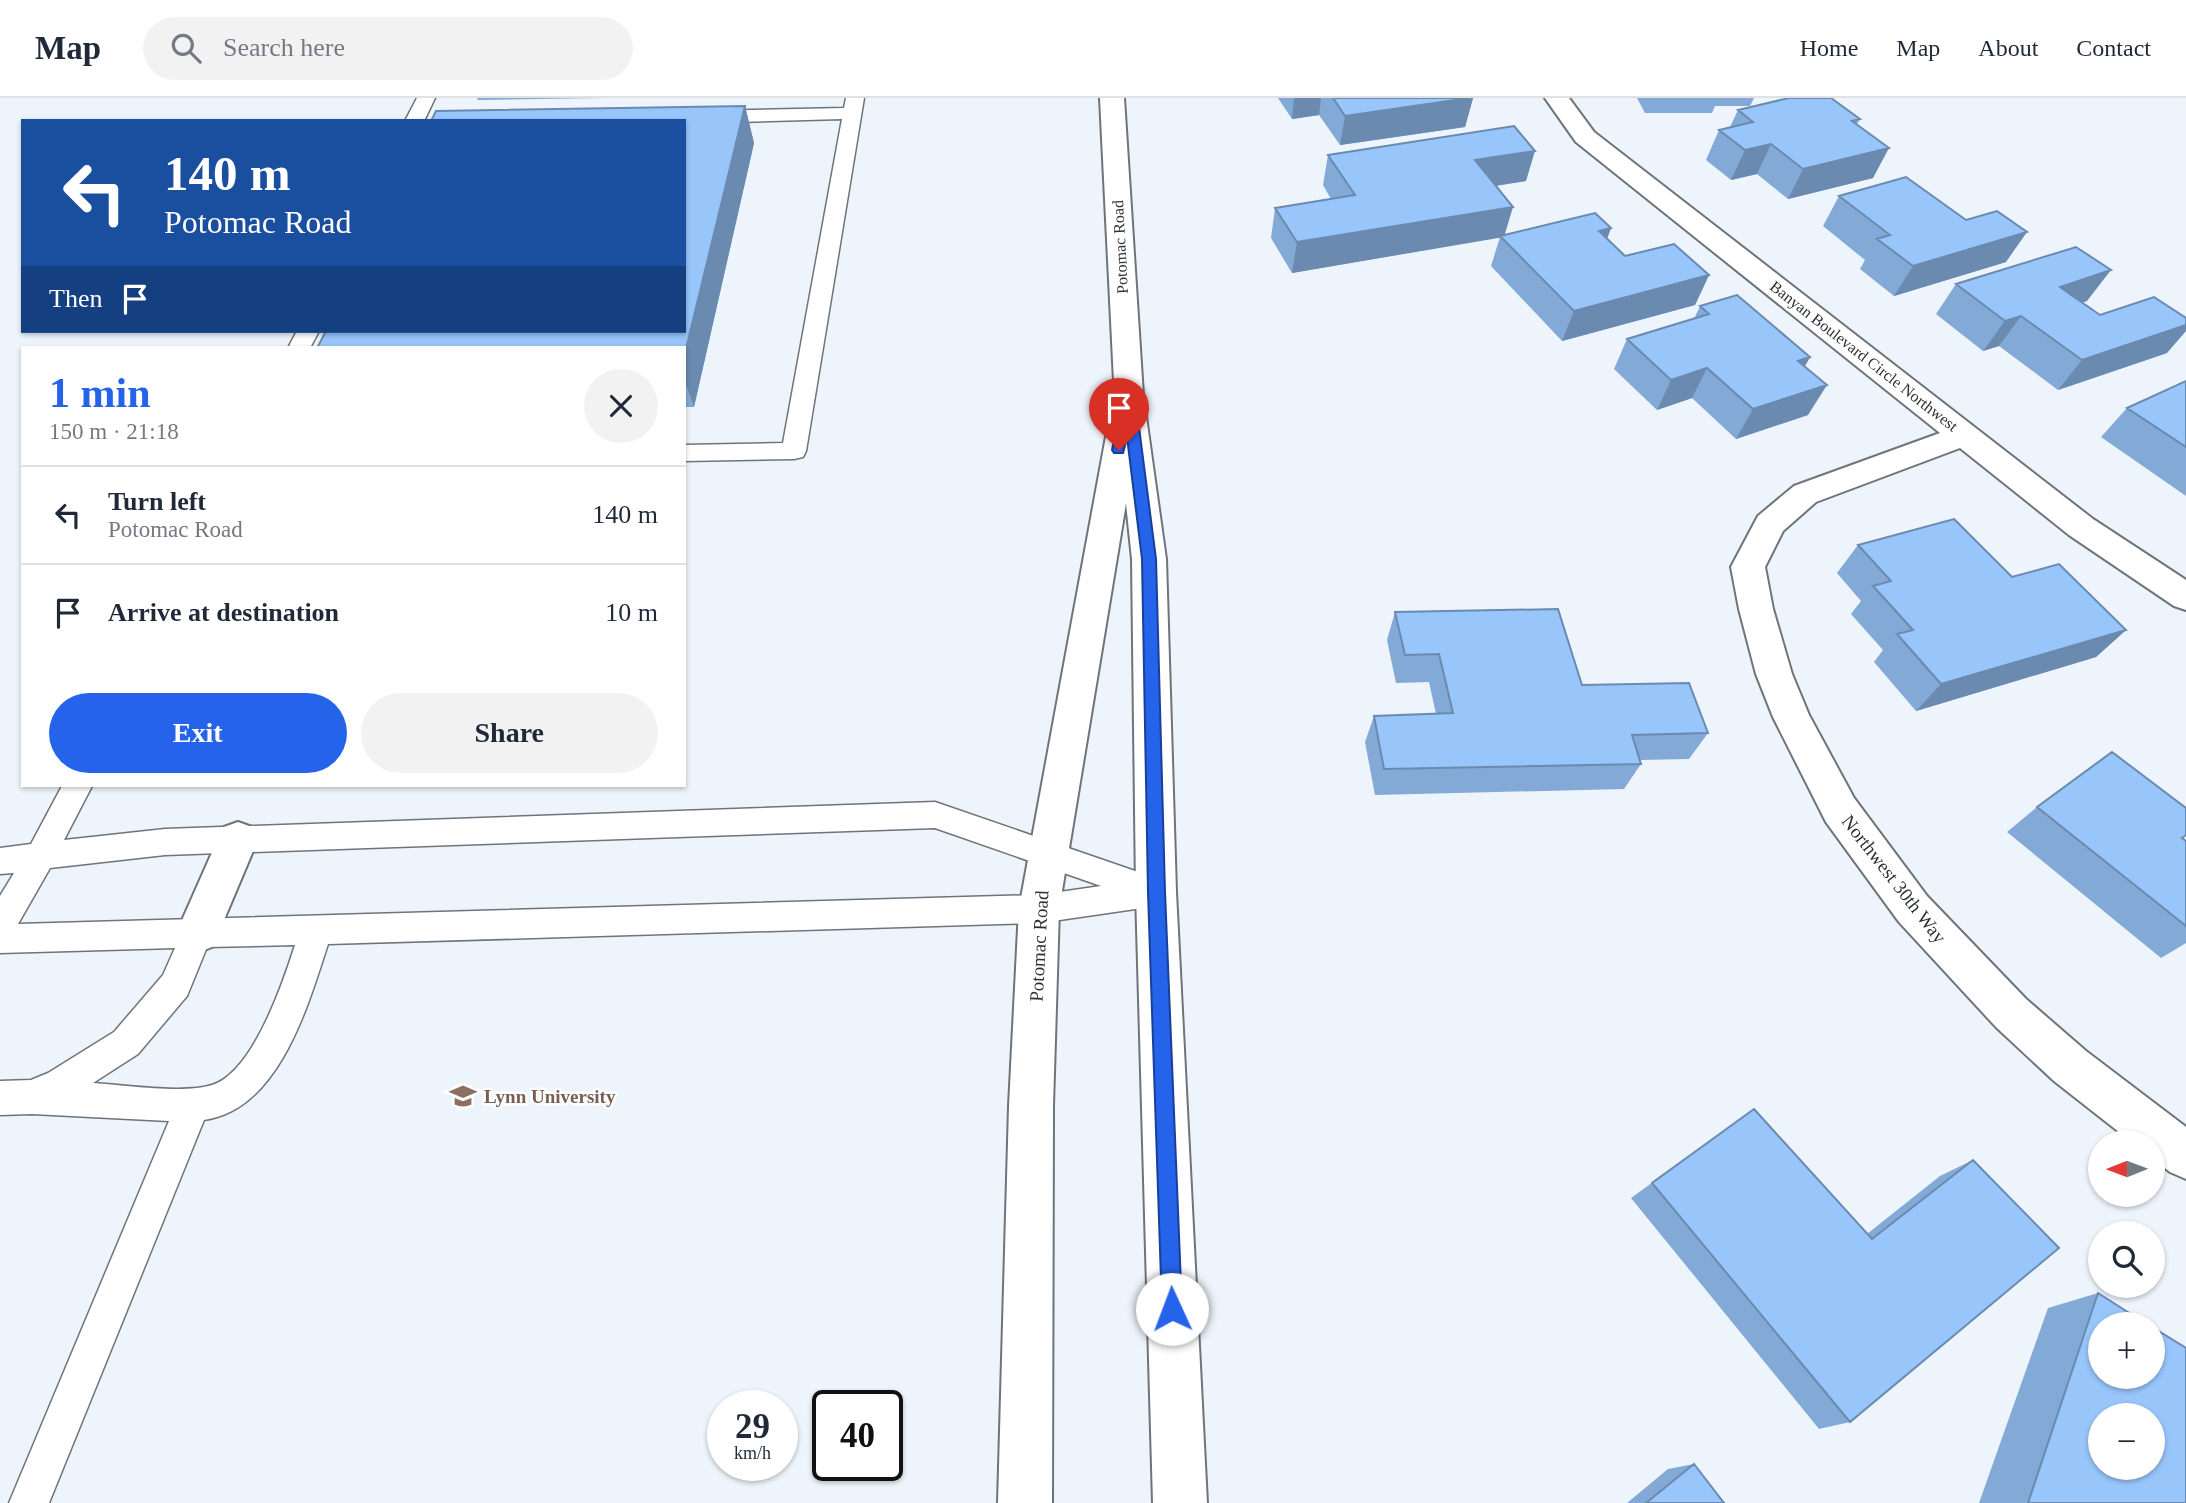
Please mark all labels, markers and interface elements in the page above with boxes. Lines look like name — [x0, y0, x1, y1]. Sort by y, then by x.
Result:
search box — [143, 17, 633, 80]
icon: search — [167, 29, 205, 67]
text: Map — [35, 30, 101, 66]
text: Search here — [223, 33, 345, 62]
text: Home — [1800, 35, 1858, 61]
text: Map — [1896, 35, 1940, 61]
text: About — [1978, 35, 2038, 61]
text: Contact — [2076, 35, 2151, 61]
text: 140 m — [164, 146, 291, 201]
icon: left — [49, 147, 140, 238]
street label: Potomac Road — [1109, 200, 1131, 294]
text: Potomac Road — [164, 204, 352, 240]
street label: Banyan Boulevard Circle Northwest — [1766, 277, 1962, 436]
icon: arrive — [116, 280, 154, 318]
text: Then — [49, 284, 102, 313]
button: close — [584, 369, 658, 443]
text: 1 min — [49, 370, 151, 416]
pin — [1089, 378, 1149, 450]
icon: arrive — [1100, 389, 1138, 427]
text: 150 m · 21:18 — [49, 419, 179, 444]
text: Turn left — [108, 487, 206, 516]
icon: left — [49, 496, 87, 534]
text: 140 m — [592, 500, 658, 529]
text: Potomac Road — [108, 517, 243, 542]
icon: arrive — [49, 594, 87, 632]
text: Arrive at destination — [108, 598, 339, 627]
text: 10 m — [605, 598, 658, 627]
button: Exit — [49, 693, 347, 773]
button: Share — [361, 693, 658, 773]
street label: Northwest 30th Way — [1838, 811, 1951, 947]
street label: Potomac Road — [1026, 889, 1052, 1002]
school or university icon: Lynn University — [448, 1081, 478, 1111]
place label: Lynn University — [484, 1086, 616, 1107]
north arrow — [2088, 1130, 2165, 1208]
map controls — [2088, 1130, 2165, 1480]
button: search — [2088, 1221, 2165, 1298]
position arrow — [1135, 1272, 1209, 1346]
button: + — [2088, 1312, 2165, 1389]
speed limit sign: 40 — [812, 1390, 903, 1481]
button: − — [2088, 1403, 2165, 1480]
text: 29 — [735, 1407, 770, 1446]
text: km/h — [734, 1443, 771, 1463]

